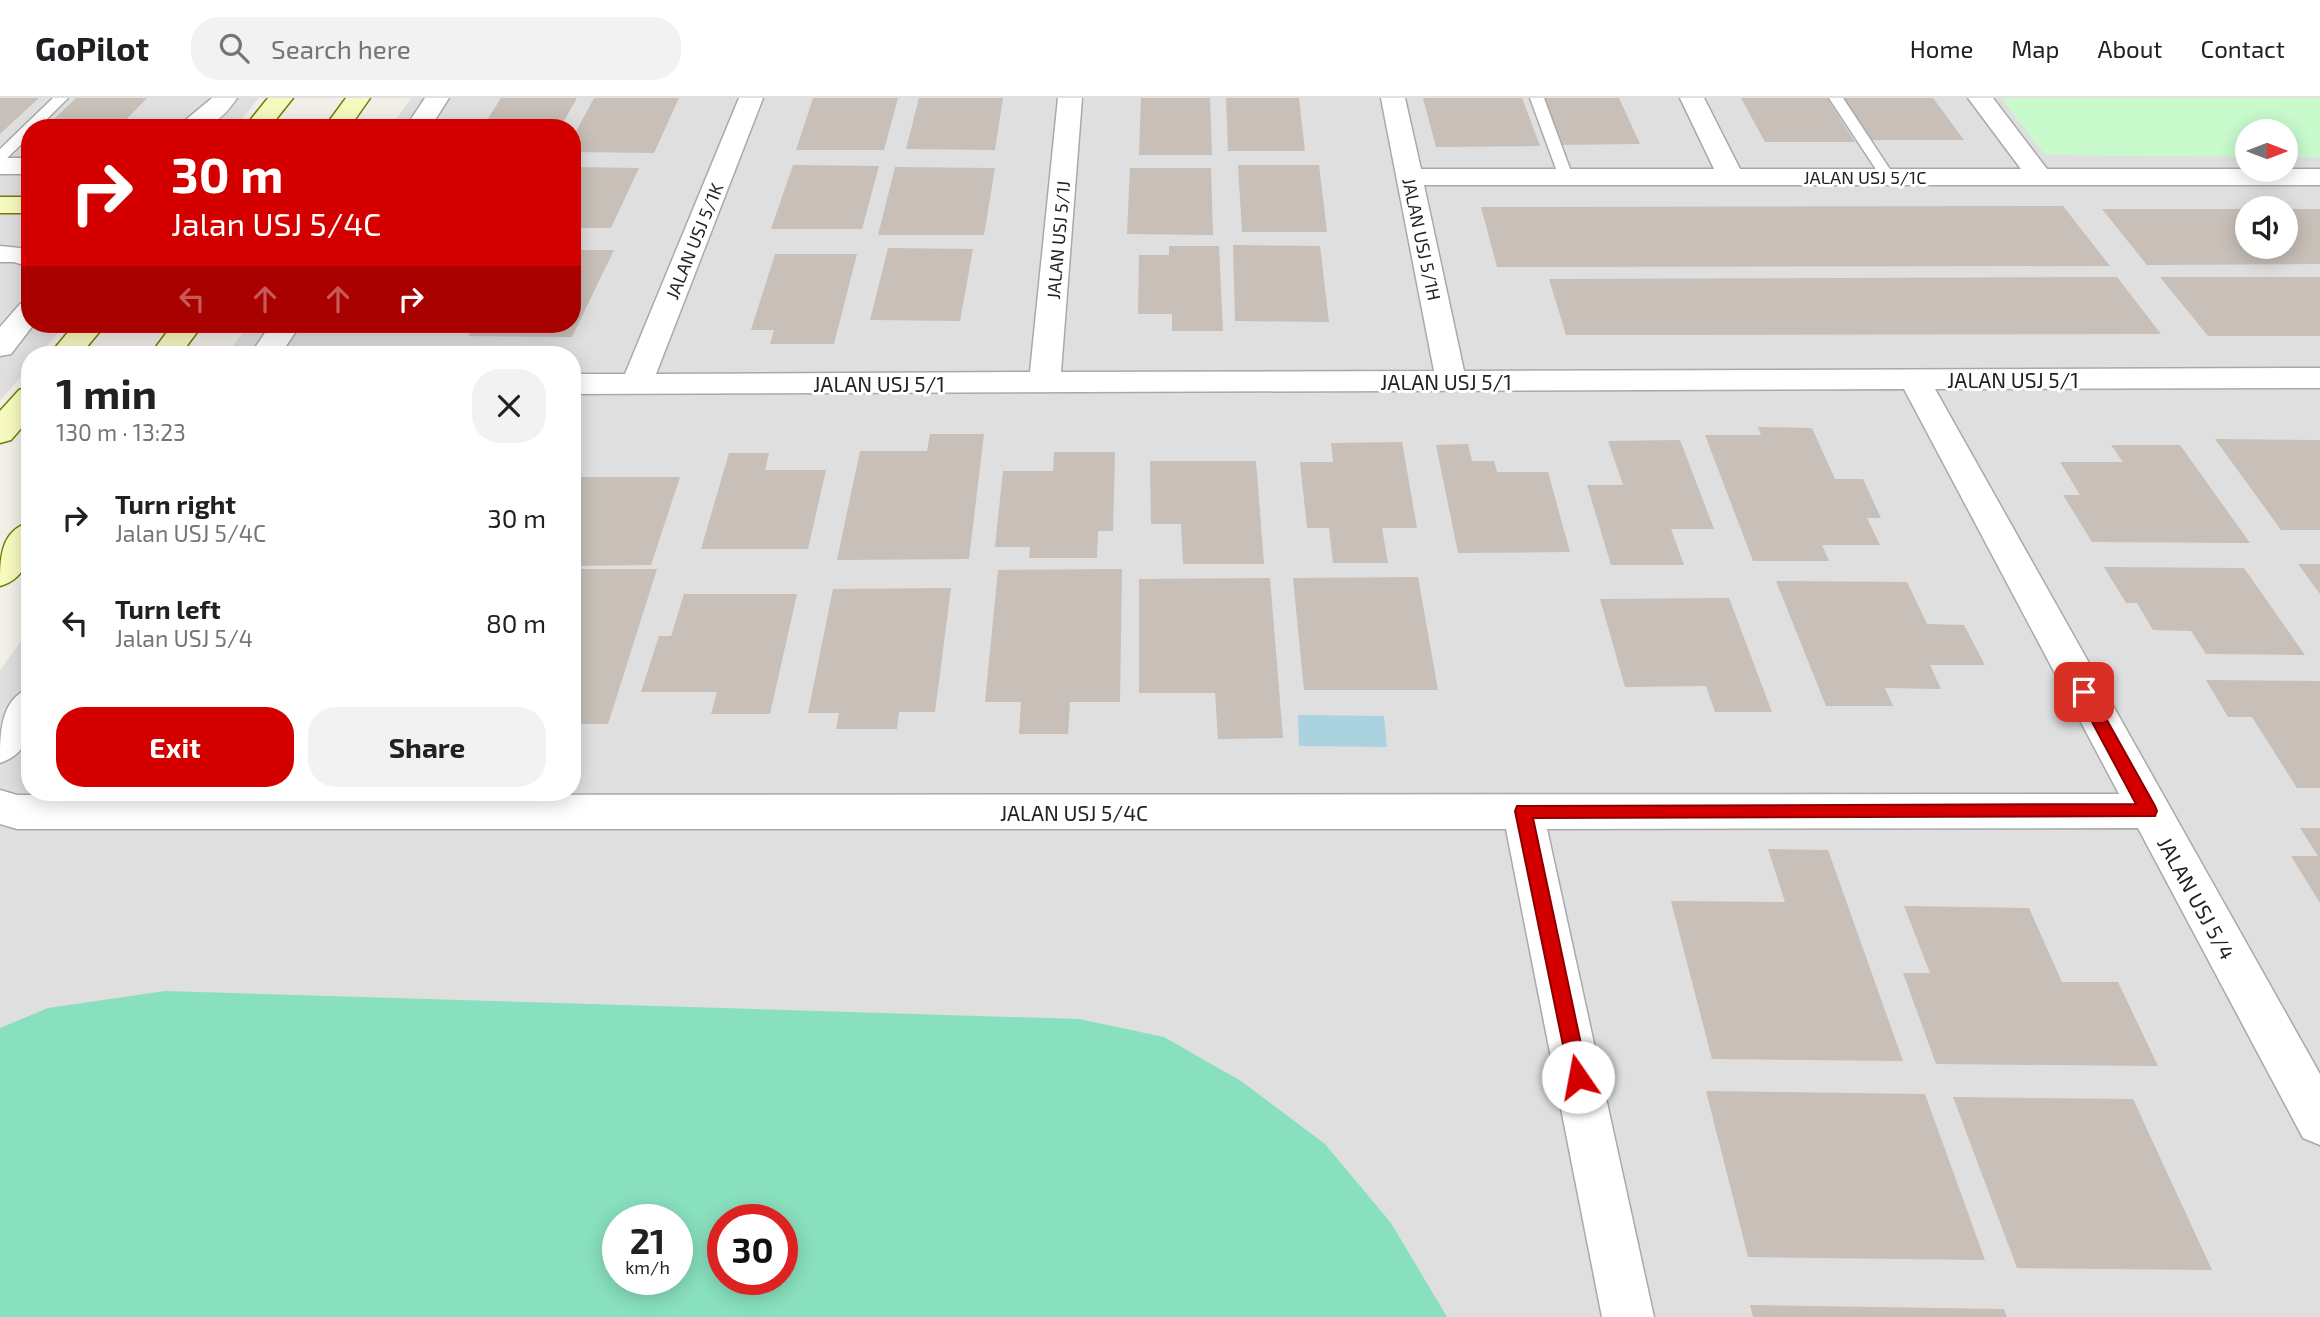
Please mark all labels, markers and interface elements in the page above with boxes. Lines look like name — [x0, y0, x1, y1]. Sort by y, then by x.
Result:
search box — [191, 17, 681, 80]
text: GoPilot — [35, 28, 149, 68]
icon: search — [215, 29, 253, 67]
text: Search here — [271, 33, 411, 64]
text: Home — [1910, 34, 1973, 63]
text: Map — [2011, 34, 2059, 63]
text: About — [2097, 34, 2163, 63]
text: Contact — [2201, 34, 2285, 63]
north arrow — [2235, 119, 2298, 182]
map controls — [2235, 119, 2298, 259]
text: 30 m — [171, 144, 283, 203]
icon: right — [56, 147, 147, 238]
street label: JALAN USJ 5/1C — [1803, 166, 1927, 188]
street label: JALAN USJ 5/1H — [1398, 176, 1446, 302]
street label: JALAN USJ 5/1K — [661, 179, 727, 302]
street label: JALAN USJ 5/1J — [1042, 180, 1074, 300]
button: sound — [2235, 196, 2298, 259]
text: Jalan USJ 5/4C — [171, 204, 381, 242]
icon: left — [173, 280, 211, 318]
icon: ahead — [246, 280, 284, 318]
icon: ahead — [319, 280, 357, 318]
icon: right — [392, 280, 430, 318]
text: 1 min — [56, 367, 157, 417]
street label: JALAN USJ 5/1 — [1947, 367, 2079, 392]
button: close — [472, 369, 546, 443]
street label: JALAN USJ 5/1 — [1380, 369, 1512, 394]
street label: JALAN USJ 5/1 — [813, 371, 945, 396]
text: 130 m · 13:23 — [56, 418, 186, 446]
text: Turn right — [115, 488, 236, 519]
icon: right — [56, 499, 94, 537]
text: 30 m — [487, 502, 546, 533]
text: Jalan USJ 5/4C — [115, 519, 266, 547]
text: Turn left — [115, 593, 221, 624]
icon: left — [56, 604, 94, 642]
text: 80 m — [486, 607, 546, 638]
text: Jalan USJ 5/4 — [115, 624, 253, 652]
pin — [2054, 662, 2114, 722]
icon: arrive — [2065, 673, 2103, 711]
button: Exit — [56, 707, 294, 787]
button: Share — [308, 707, 546, 787]
street label: JALAN USJ 5/4C — [1000, 800, 1148, 825]
street label: JALAN USJ 5/4 — [2153, 832, 2241, 964]
position arrow — [1541, 1040, 1615, 1114]
speed limit sign: 30 — [707, 1204, 798, 1295]
text: 21 — [630, 1219, 665, 1261]
text: km/h — [625, 1256, 670, 1278]

